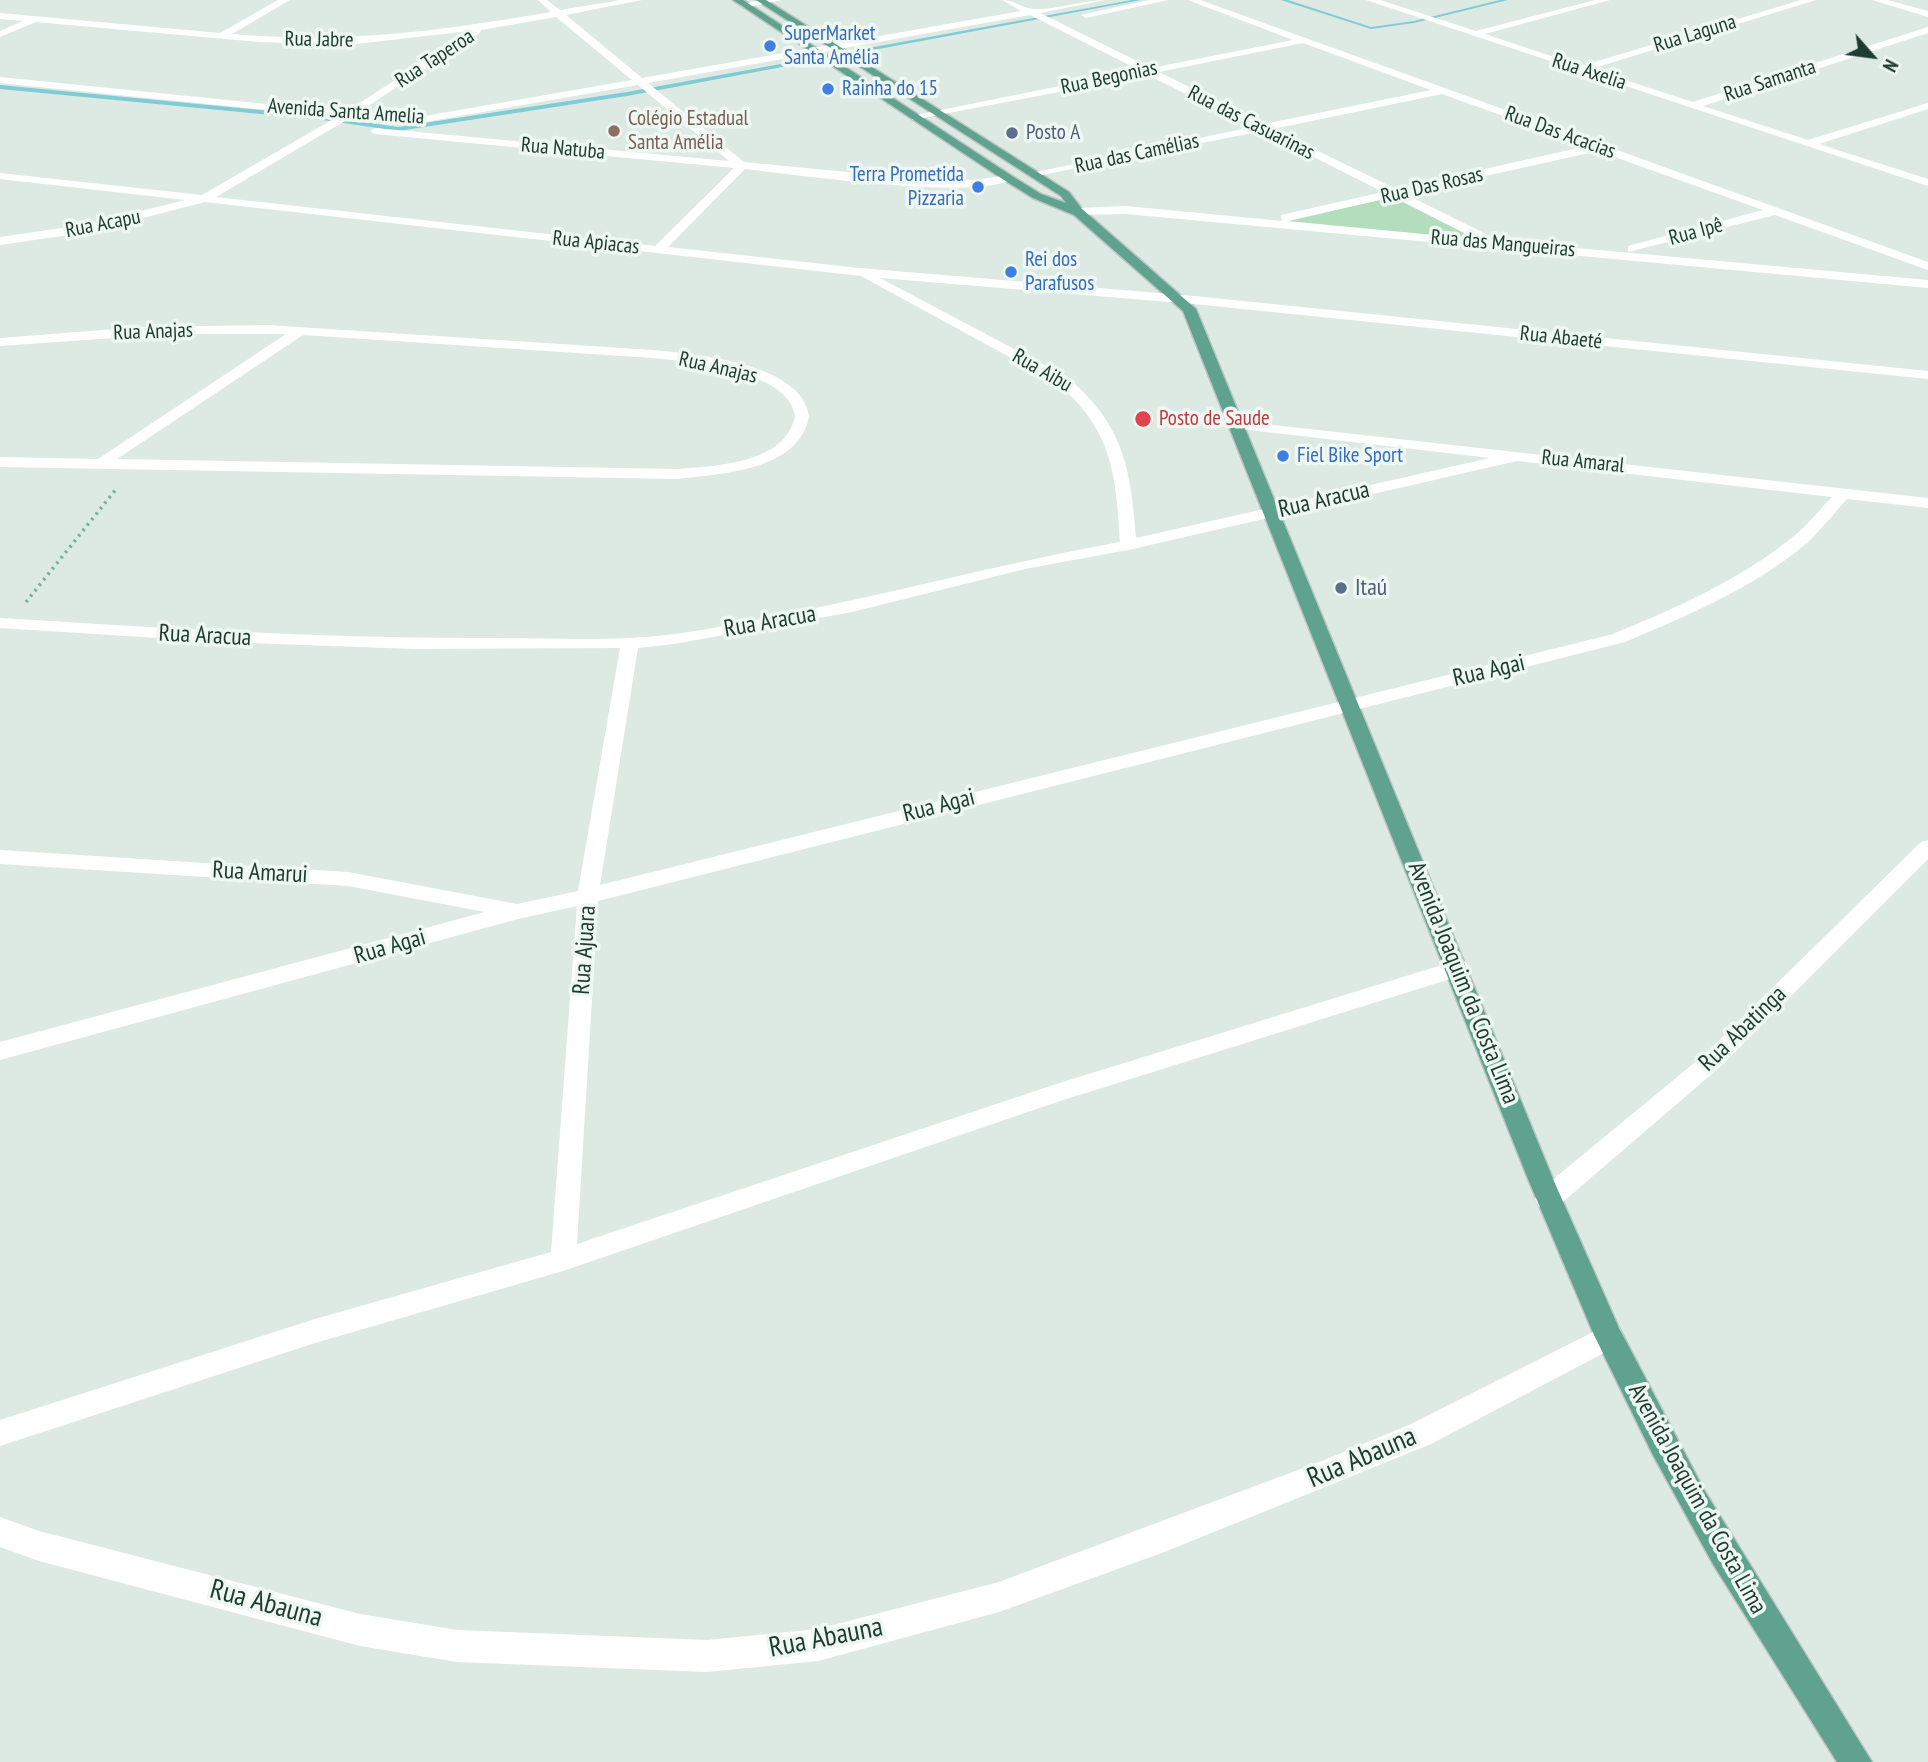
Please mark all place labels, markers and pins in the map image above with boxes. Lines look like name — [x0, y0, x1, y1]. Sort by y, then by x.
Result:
place label: SuperMarket Santa Amélia — [784, 21, 879, 71]
marker: SuperMarket Santa Amélia — [762, 38, 778, 54]
place label: Rainha do 15 — [842, 76, 938, 102]
marker: Rainha do 15 — [820, 81, 836, 97]
place label: Colégio Estadual Santa Amélia — [628, 106, 748, 156]
place label: Posto A — [1026, 120, 1080, 146]
marker: Colégio Estadual Santa Amélia — [606, 123, 622, 139]
marker: Posto A — [1004, 125, 1020, 141]
place label: Terra Prometida Pizzaria — [850, 162, 964, 212]
marker: Terra Prometida Pizzaria — [970, 179, 986, 195]
place label: Rei dos Parafusos — [1025, 247, 1094, 297]
marker: Rei dos Parafusos — [1003, 264, 1019, 280]
place label: Posto de Saude — [1159, 406, 1270, 432]
marker: Posto de Saude — [1133, 409, 1153, 429]
place label: Fiel Bike Sport — [1297, 443, 1403, 469]
marker: Fiel Bike Sport — [1275, 448, 1291, 464]
place label: Itaú — [1355, 574, 1387, 602]
marker: Itaú — [1333, 580, 1349, 596]

